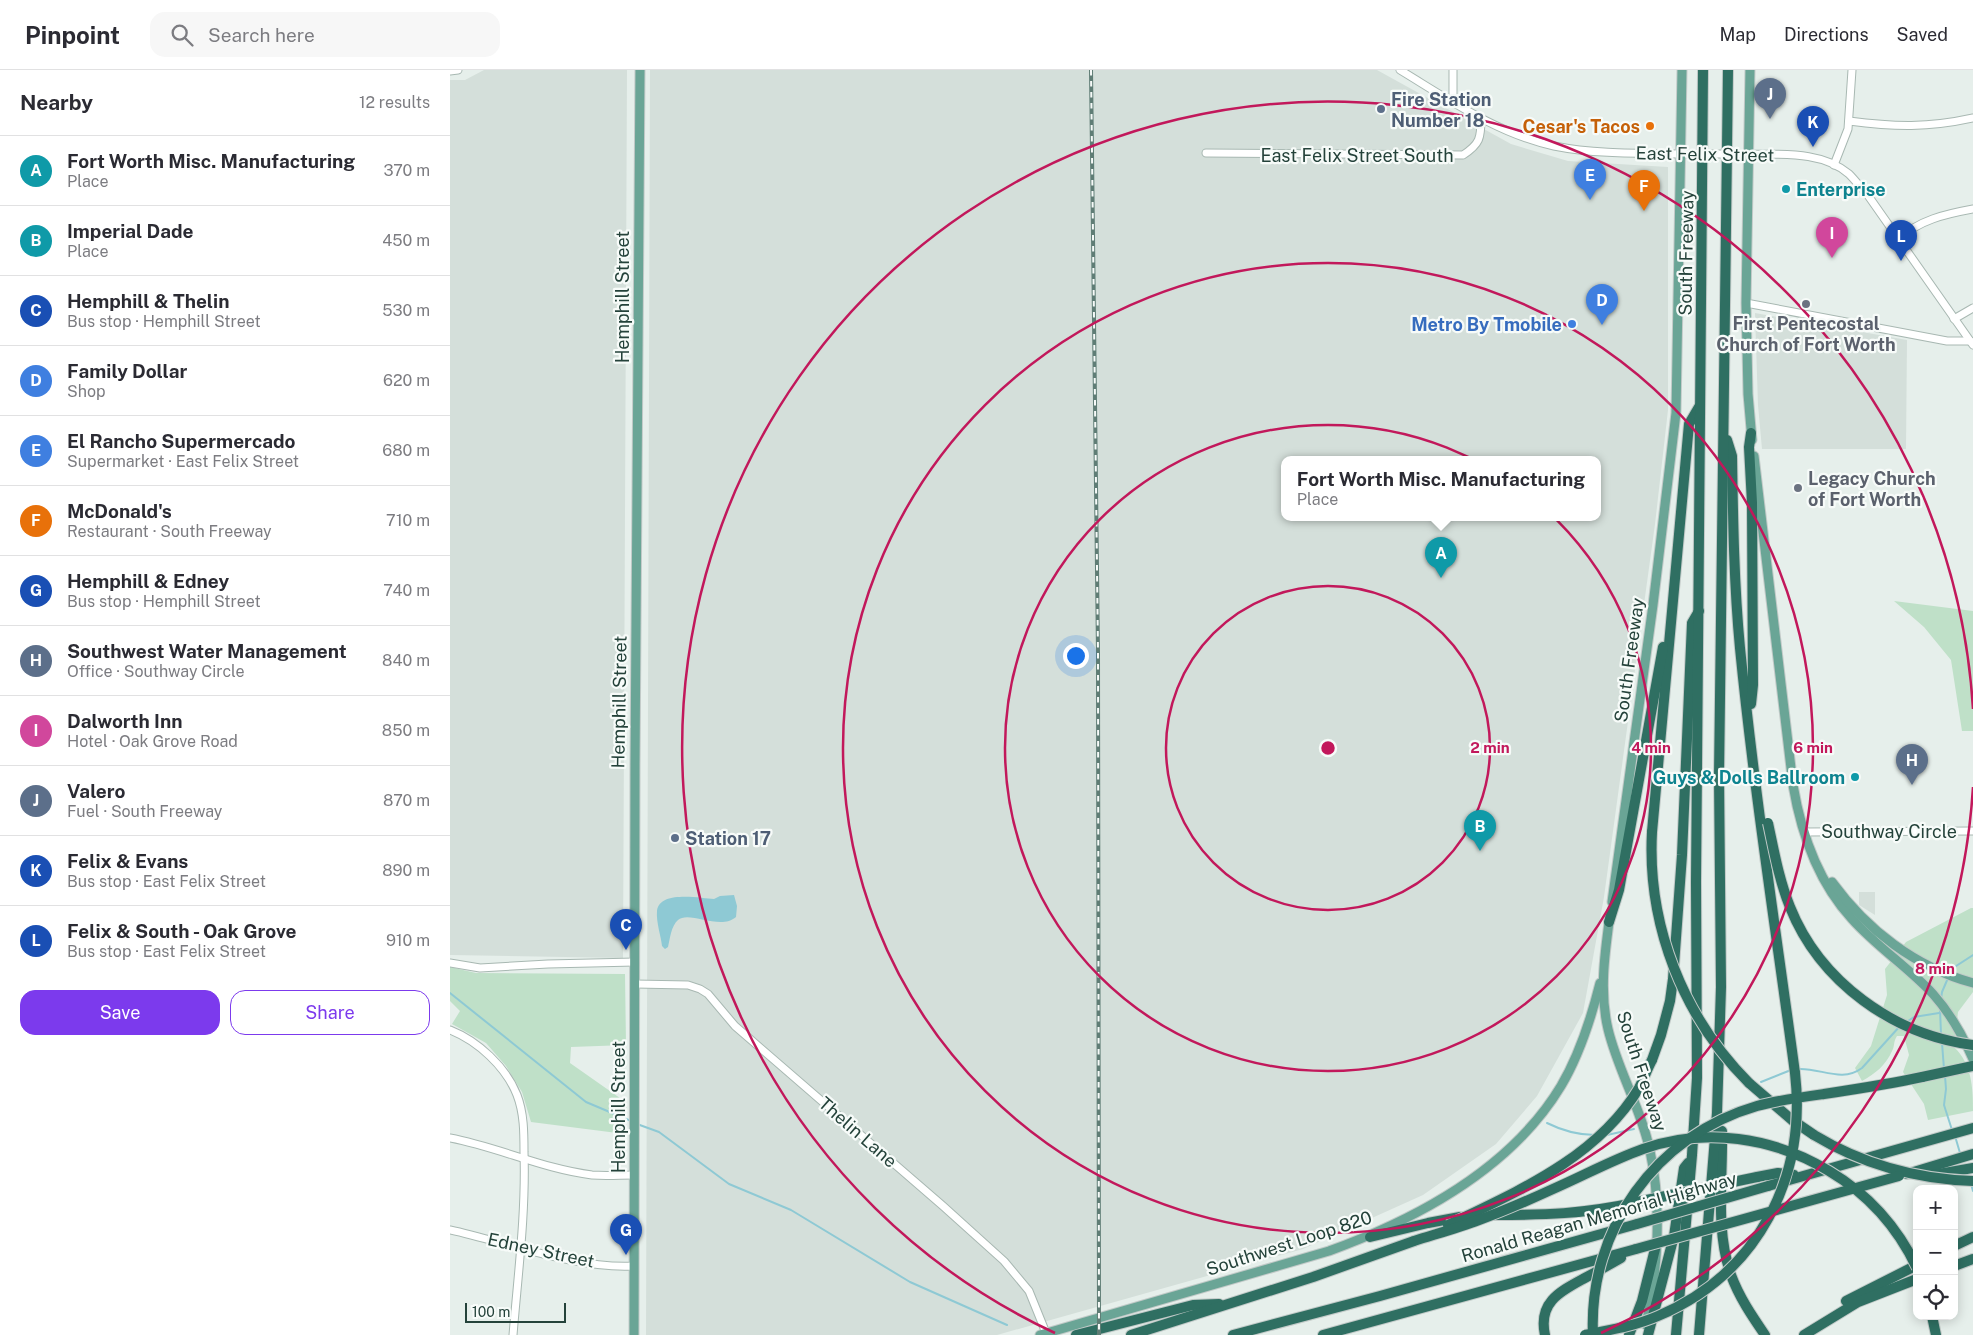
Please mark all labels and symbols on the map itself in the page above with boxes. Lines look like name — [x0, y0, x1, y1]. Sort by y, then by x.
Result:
pin: J — [1754, 78, 1786, 119]
place label: Fire Station Number 18 — [1391, 89, 1492, 131]
marker: Fire Station Number 18 — [1375, 103, 1387, 115]
pin: K — [1797, 106, 1829, 147]
place label: Cesar's Tacos — [1523, 116, 1640, 137]
marker: Cesar's Tacos — [1644, 120, 1656, 132]
street label: East Felix Street — [1635, 142, 1775, 166]
street label: East Felix Street South — [1260, 145, 1454, 166]
pin: E — [1574, 159, 1606, 200]
pin: F — [1628, 170, 1660, 211]
place label: Enterprise — [1796, 179, 1886, 200]
marker: Enterprise — [1780, 183, 1792, 195]
street label: South Freeway — [1674, 190, 1698, 316]
pin: I — [1816, 217, 1848, 258]
pin: L — [1885, 220, 1917, 261]
street label: Hemphill Street — [612, 231, 633, 363]
pin: D — [1586, 284, 1618, 325]
marker: First Pentecostal Church of Fort Worth — [1800, 298, 1812, 310]
place label: First Pentecostal Church of Fort Worth — [1716, 313, 1896, 355]
place label: Metro By Tmobile — [1411, 314, 1562, 335]
marker: Metro By Tmobile — [1566, 318, 1578, 330]
place label: Legacy Church of Fort Worth — [1808, 468, 1936, 510]
marker: Legacy Church of Fort Worth — [1792, 482, 1804, 494]
pin: A — [1425, 537, 1457, 578]
street label: South Freeway — [1610, 596, 1648, 724]
street label: Hemphill Street — [607, 635, 631, 769]
your location — [1063, 643, 1089, 669]
centre of rings — [1319, 739, 1337, 757]
text: 2 min — [1470, 739, 1510, 756]
text: 4 min — [1631, 739, 1671, 756]
text: 6 min — [1793, 739, 1833, 756]
pin: H — [1896, 744, 1928, 785]
place label: Guys & Dolls Ballroom — [1653, 767, 1845, 788]
marker: Guys & Dolls Ballroom — [1849, 771, 1861, 783]
pin: B — [1464, 810, 1496, 851]
street label: Southway Circle — [1821, 821, 1957, 842]
place label: Station 17 — [685, 828, 771, 849]
marker: Station 17 — [669, 832, 681, 844]
pin: C — [610, 909, 642, 950]
text: 8 min — [1915, 960, 1955, 977]
street label: South Freeway — [1613, 1008, 1671, 1134]
street label: Hemphill Street — [608, 1041, 629, 1173]
street label: Thelin Lane — [815, 1092, 901, 1172]
street label: Ronald Reagan Memorial Highway — [1459, 1167, 1740, 1266]
street label: Southwest Loop 820 — [1204, 1206, 1374, 1280]
pin: G — [610, 1214, 642, 1255]
street label: Edney Street — [486, 1228, 596, 1272]
scale bar — [465, 1300, 566, 1323]

